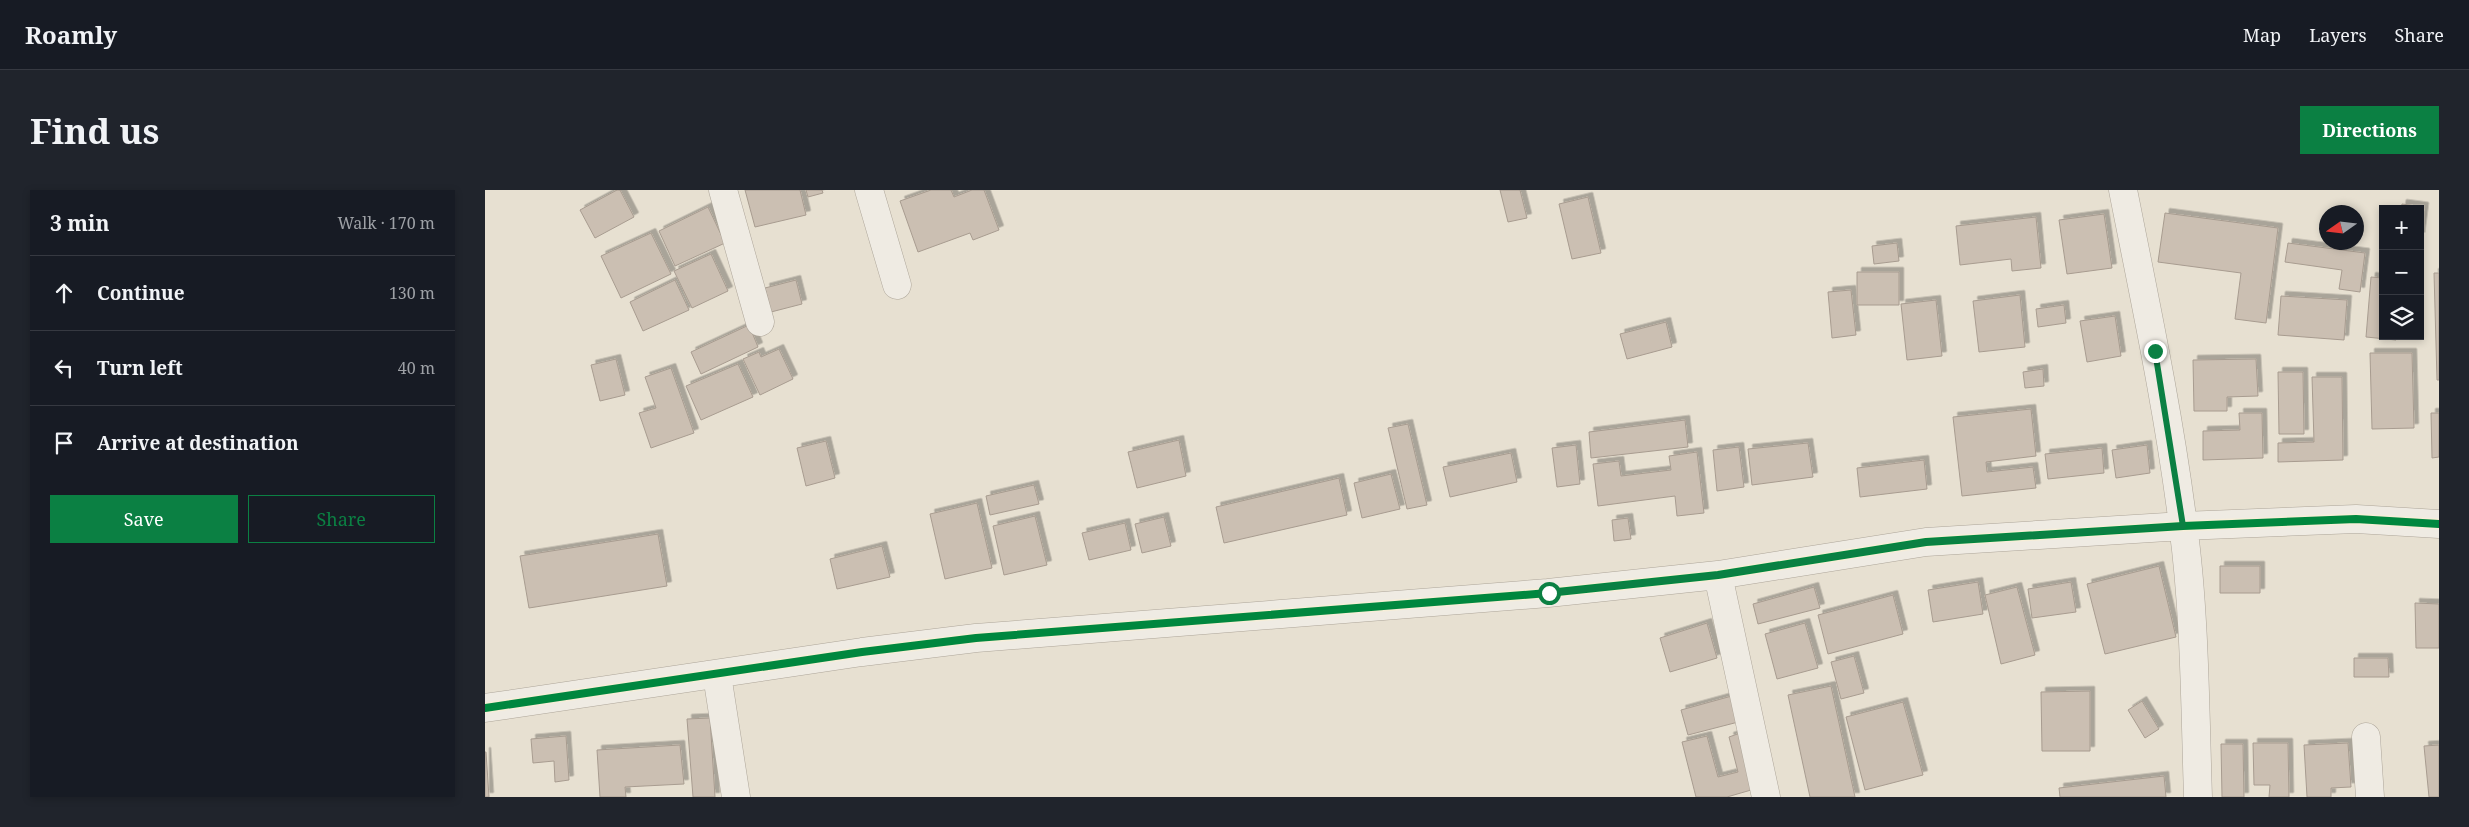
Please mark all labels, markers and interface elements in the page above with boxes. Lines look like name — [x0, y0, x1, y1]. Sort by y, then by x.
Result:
text: Roamly — [25, 18, 117, 51]
text: Map — [2243, 23, 2281, 47]
text: Layers — [2309, 23, 2367, 47]
text: Share — [2395, 23, 2444, 47]
button: Directions — [2300, 106, 2439, 154]
text: Find us — [30, 107, 159, 154]
north arrow — [2319, 205, 2364, 250]
map controls — [2379, 205, 2424, 340]
button: + — [2379, 205, 2424, 250]
text: 3 min — [50, 209, 109, 237]
text: Walk · 170 m — [338, 212, 435, 234]
button: − — [2379, 250, 2424, 295]
icon: ahead — [50, 279, 78, 307]
text: Continue — [97, 280, 185, 306]
text: 130 m — [389, 282, 435, 304]
button: layers — [2379, 295, 2424, 340]
route end — [2144, 340, 2167, 363]
icon: left — [50, 354, 78, 382]
text: Turn left — [97, 355, 183, 381]
text: 40 m — [398, 357, 435, 379]
icon: arrive — [50, 429, 78, 457]
text: Arrive at destination — [97, 430, 299, 456]
button: Save — [50, 495, 238, 543]
button: Share — [248, 495, 435, 543]
route start — [1538, 582, 1561, 605]

